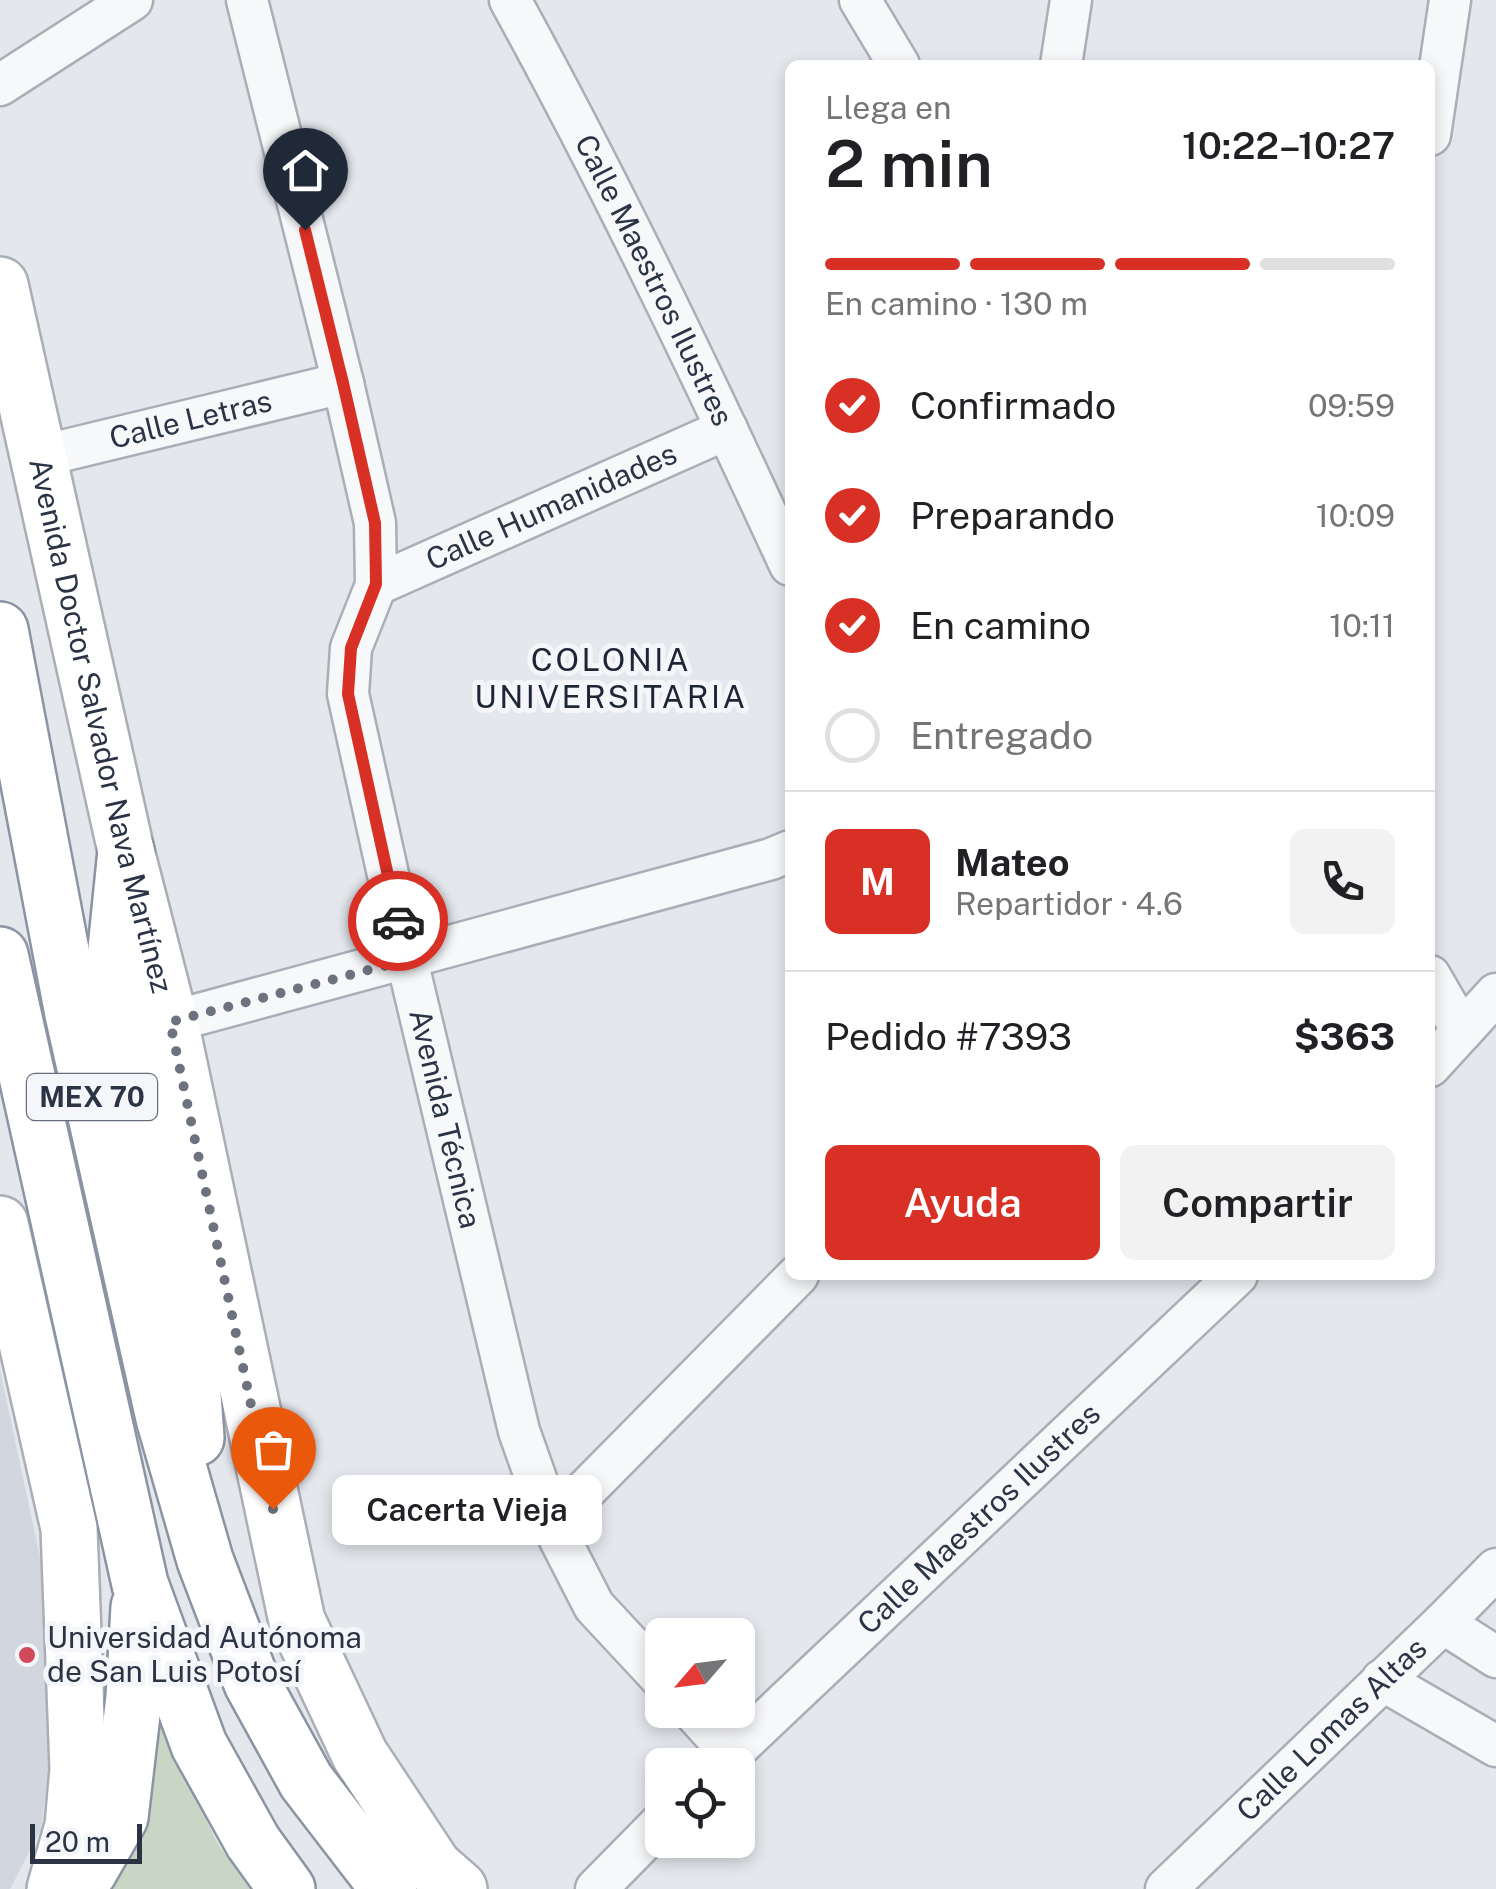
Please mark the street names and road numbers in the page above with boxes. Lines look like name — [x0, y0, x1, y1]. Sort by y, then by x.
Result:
street label: Calle Maestros Ilustres — [568, 128, 741, 431]
street label: Calle Letras — [106, 382, 275, 456]
street label: Calle Humanidades — [420, 435, 682, 577]
street label: Avenida Doctor Salvador Nava Martínez — [22, 455, 181, 997]
street label: Avenida Técnica — [402, 1005, 489, 1232]
road number: MEX 70 — [27, 1074, 157, 1120]
street label: Calle Maestros Ilustres — [850, 1395, 1107, 1641]
street label: Calle Lomas Altas — [1229, 1630, 1433, 1828]

